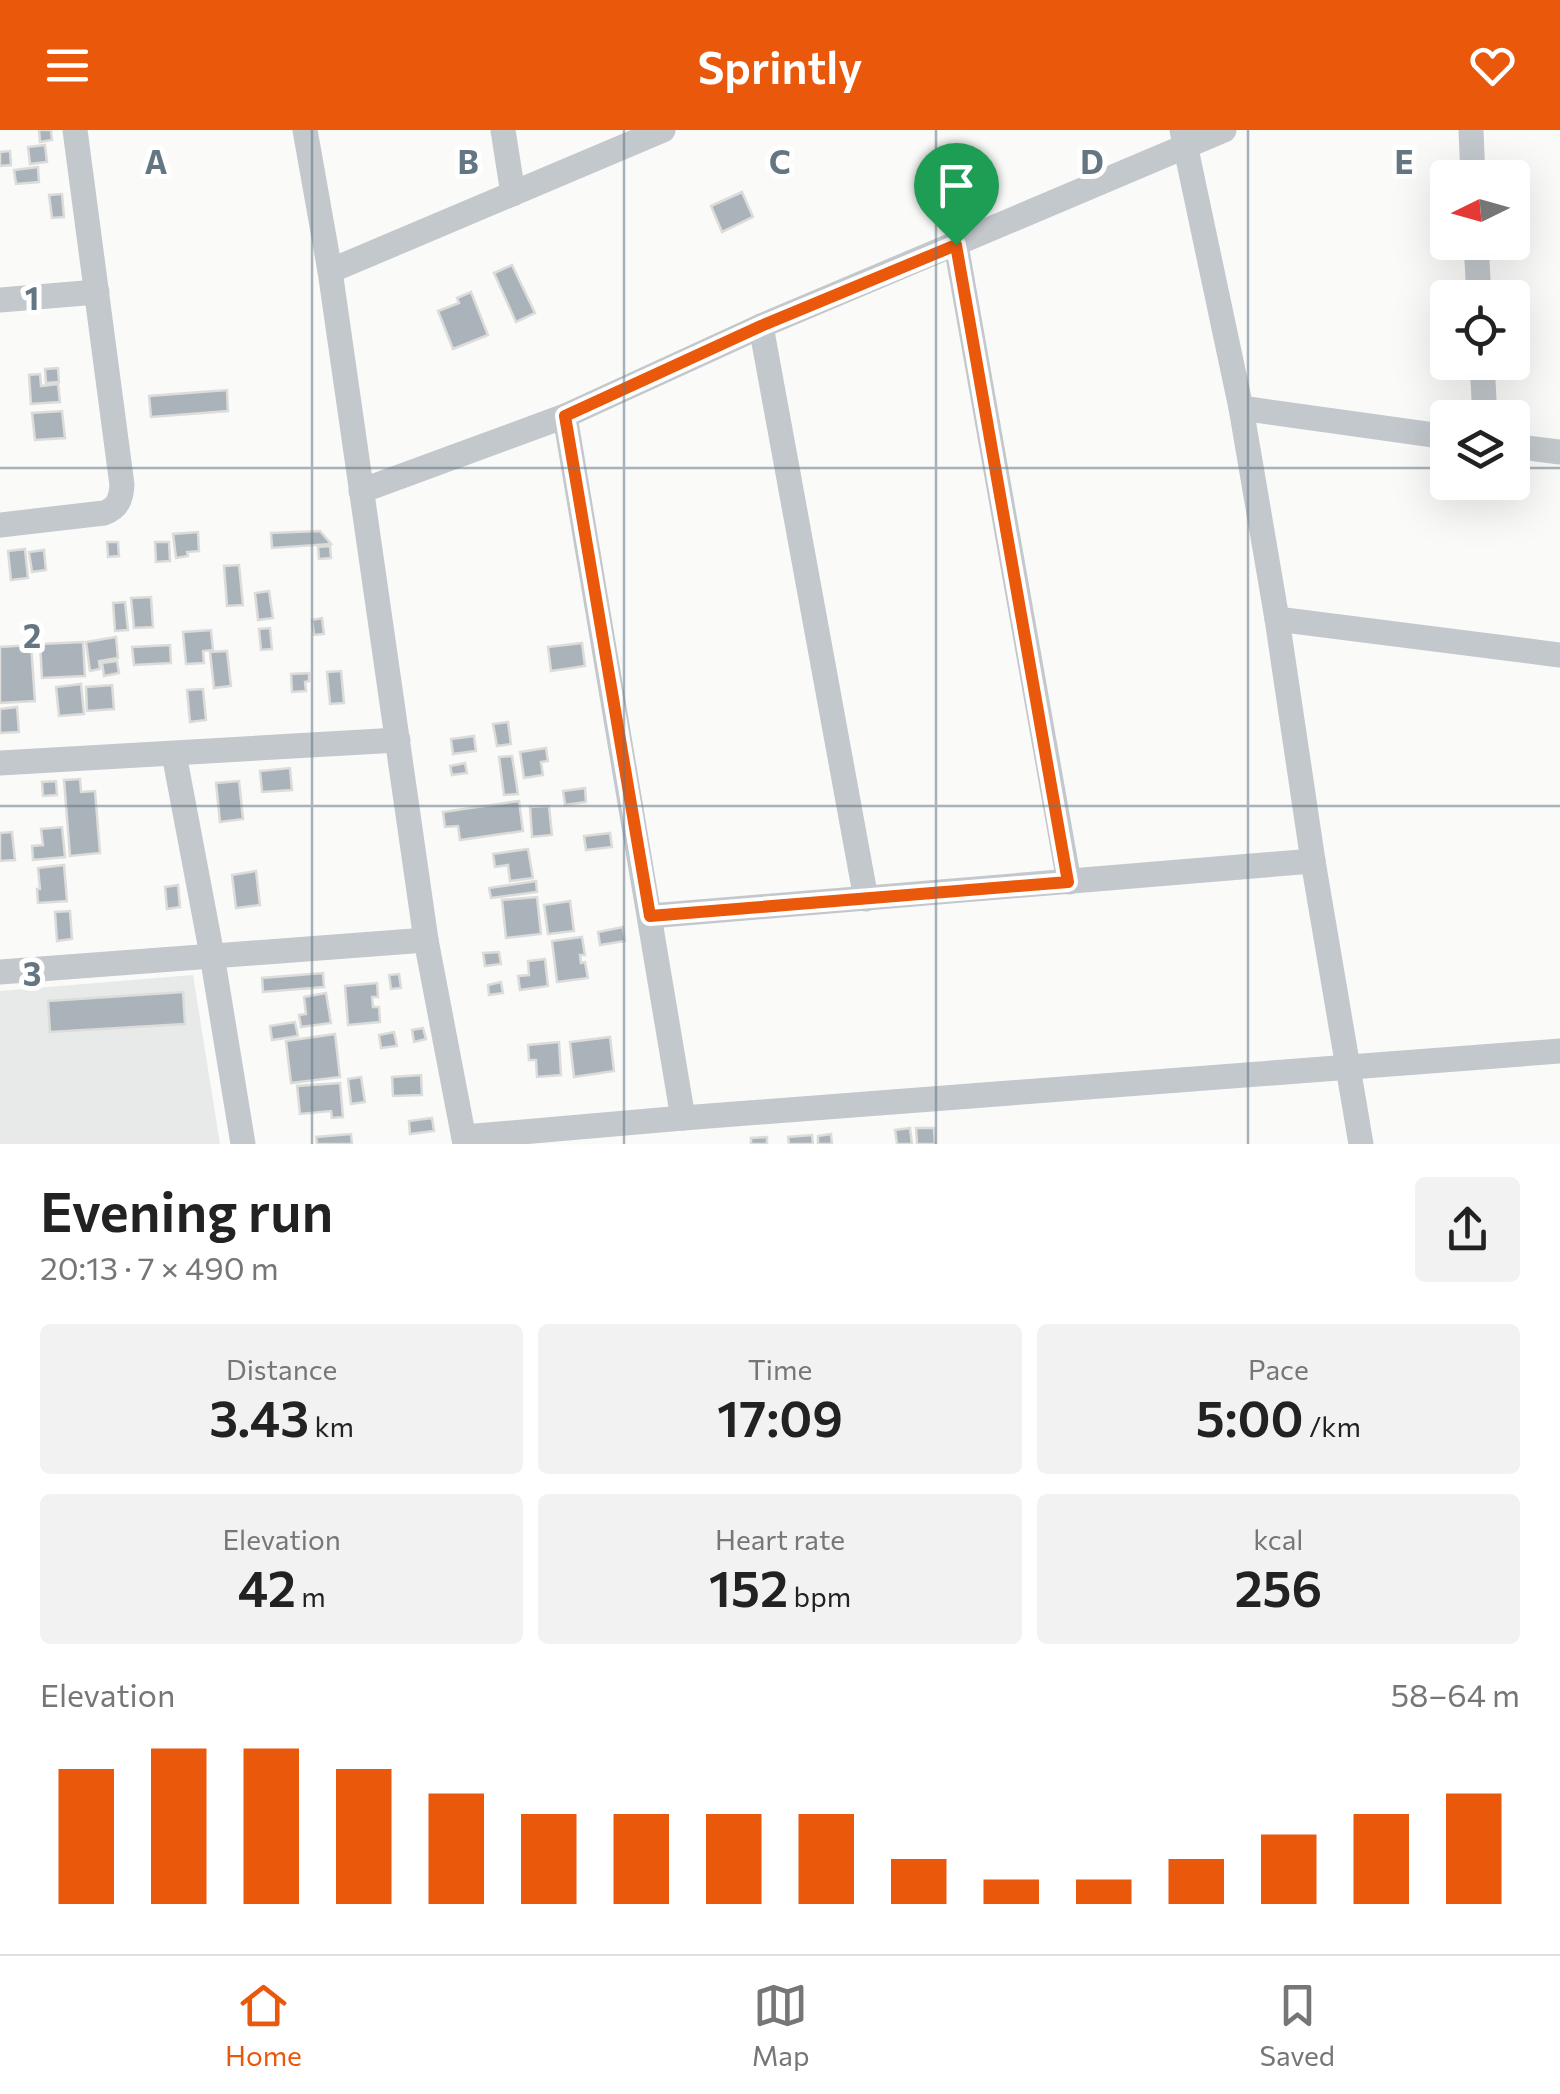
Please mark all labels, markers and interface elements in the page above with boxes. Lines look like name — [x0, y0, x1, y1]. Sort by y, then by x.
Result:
icon: menu — [40, 38, 95, 93]
text: Sprintly — [697, 38, 863, 93]
icon: heart — [1465, 38, 1520, 93]
text: A — [145, 141, 168, 181]
text: B — [457, 141, 479, 181]
text: C — [769, 141, 791, 181]
text: D — [1080, 141, 1104, 181]
text: E — [1394, 141, 1414, 181]
pin — [914, 143, 999, 246]
icon: arrive — [929, 158, 984, 213]
north arrow — [1430, 160, 1530, 260]
map controls — [1430, 160, 1530, 500]
text: 1 — [25, 277, 39, 317]
button: locate — [1430, 280, 1530, 380]
button: layers — [1430, 400, 1530, 500]
text: 2 — [23, 615, 41, 655]
text: 3 — [23, 953, 41, 993]
text: Evening run — [40, 1176, 333, 1243]
button: share — [1415, 1177, 1520, 1282]
text: 20:13 · 7 × 490 m — [40, 1247, 279, 1287]
text: Distance — [226, 1352, 337, 1386]
text: Time — [748, 1352, 812, 1386]
text: Pace — [1248, 1352, 1309, 1386]
text: 3.43 — [209, 1386, 309, 1447]
text: 17:09 — [717, 1386, 843, 1447]
text: 5:00 — [1196, 1386, 1304, 1447]
text: km — [309, 1409, 354, 1443]
text: /km — [1304, 1409, 1361, 1443]
text: Elevation — [223, 1522, 341, 1556]
text: Heart rate — [715, 1522, 845, 1556]
text: kcal — [1253, 1522, 1303, 1556]
text: 42 — [238, 1556, 296, 1617]
text: 152 — [709, 1556, 788, 1617]
text: 256 — [1234, 1556, 1322, 1617]
text: m — [296, 1579, 326, 1613]
text: bpm — [788, 1579, 851, 1613]
text: Elevation — [40, 1674, 175, 1714]
text: 58–64 m — [1391, 1674, 1520, 1714]
tab: Home — [225, 1978, 302, 2072]
tab: Map — [752, 1978, 810, 2072]
tab: Saved — [1259, 1978, 1335, 2072]

